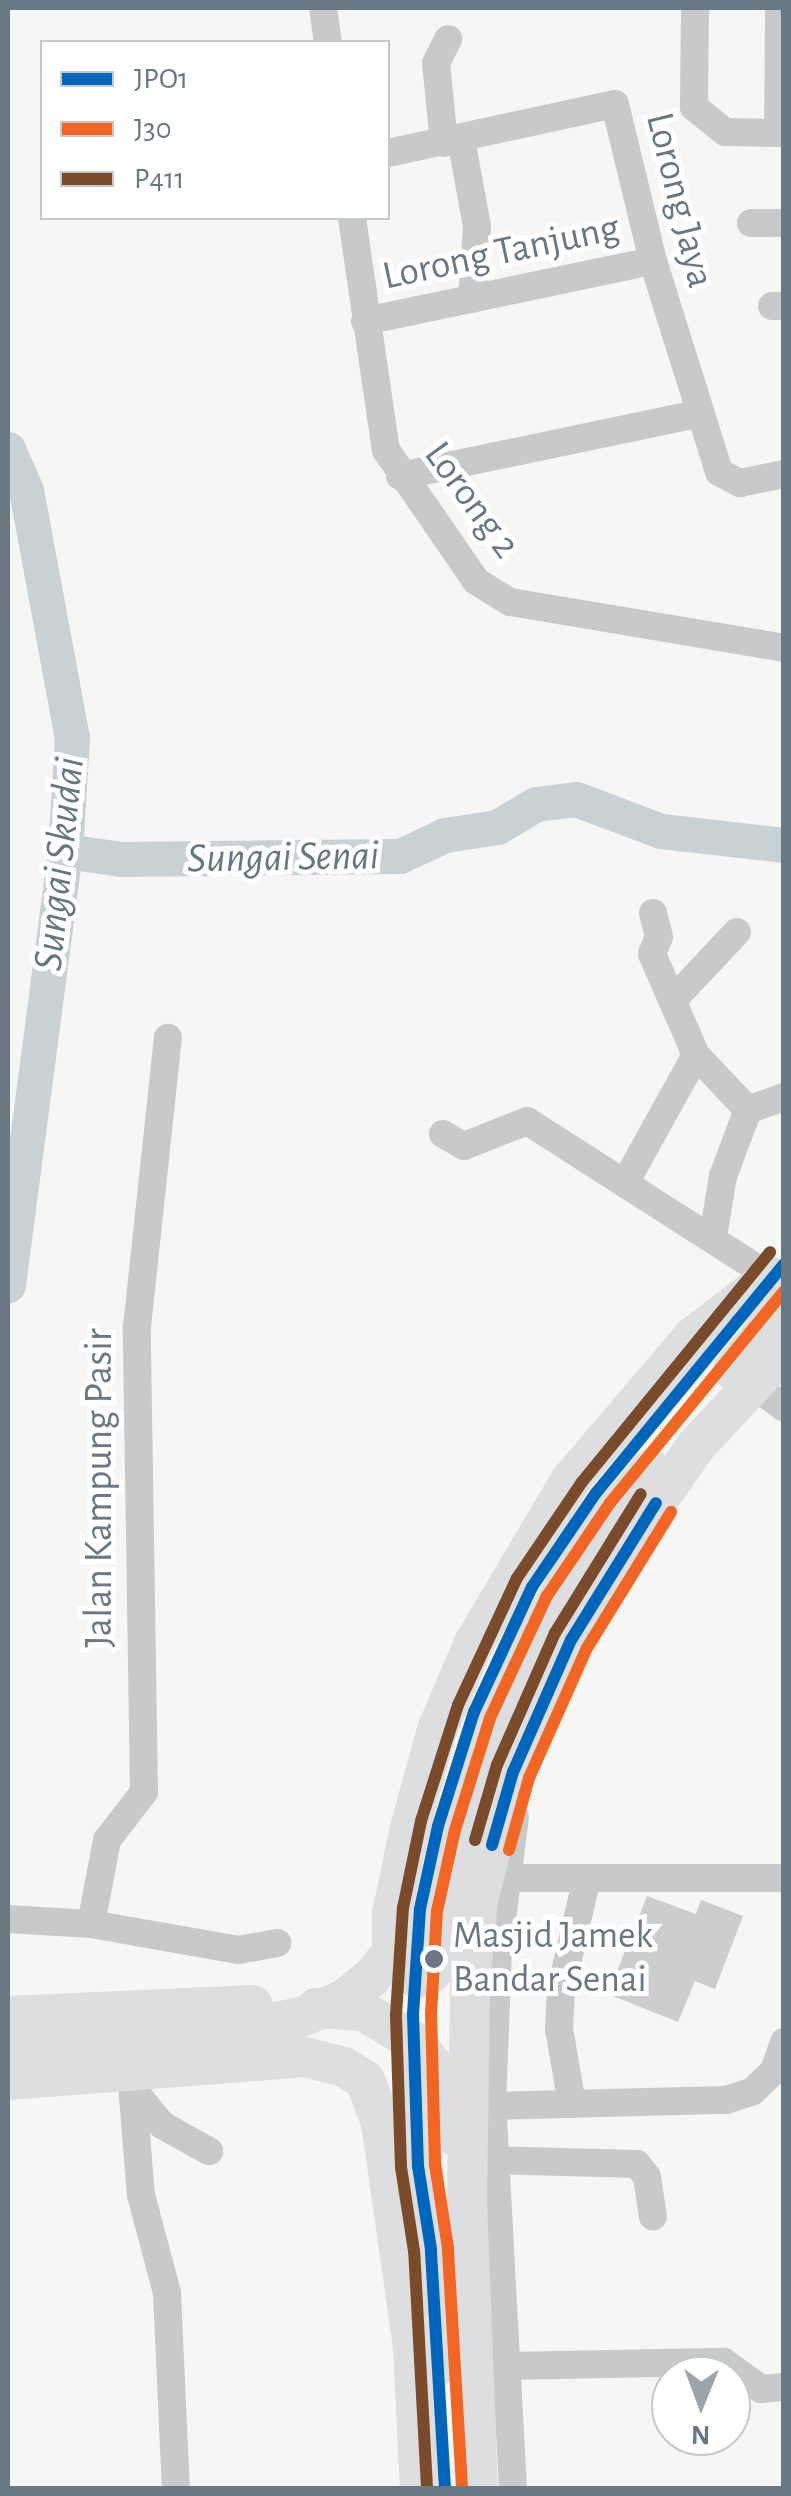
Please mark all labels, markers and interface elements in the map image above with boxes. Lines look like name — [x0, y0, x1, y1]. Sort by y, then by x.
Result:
legend — [40, 40, 390, 220]
text: JPO1 — [134, 64, 188, 94]
street label: Lorong Jaya — [635, 108, 725, 292]
text: J30 — [134, 114, 172, 144]
text: P411 — [134, 164, 185, 194]
street label: Lorong Tanjung — [378, 204, 624, 300]
street label: Lorong 2 — [414, 432, 530, 568]
water label: Sungai Skudai — [23, 755, 95, 973]
water label: Sungai Senai — [187, 830, 379, 884]
street label: Jalan Kampung Pasir — [75, 1328, 123, 1648]
place label: Masjid Jamek Bandar Senai — [453, 1914, 653, 2004]
marker: Masjid Jamek Bandar Senai — [424, 1949, 444, 1969]
north arrow — [651, 2356, 751, 2456]
text: N — [691, 2420, 710, 2448]

